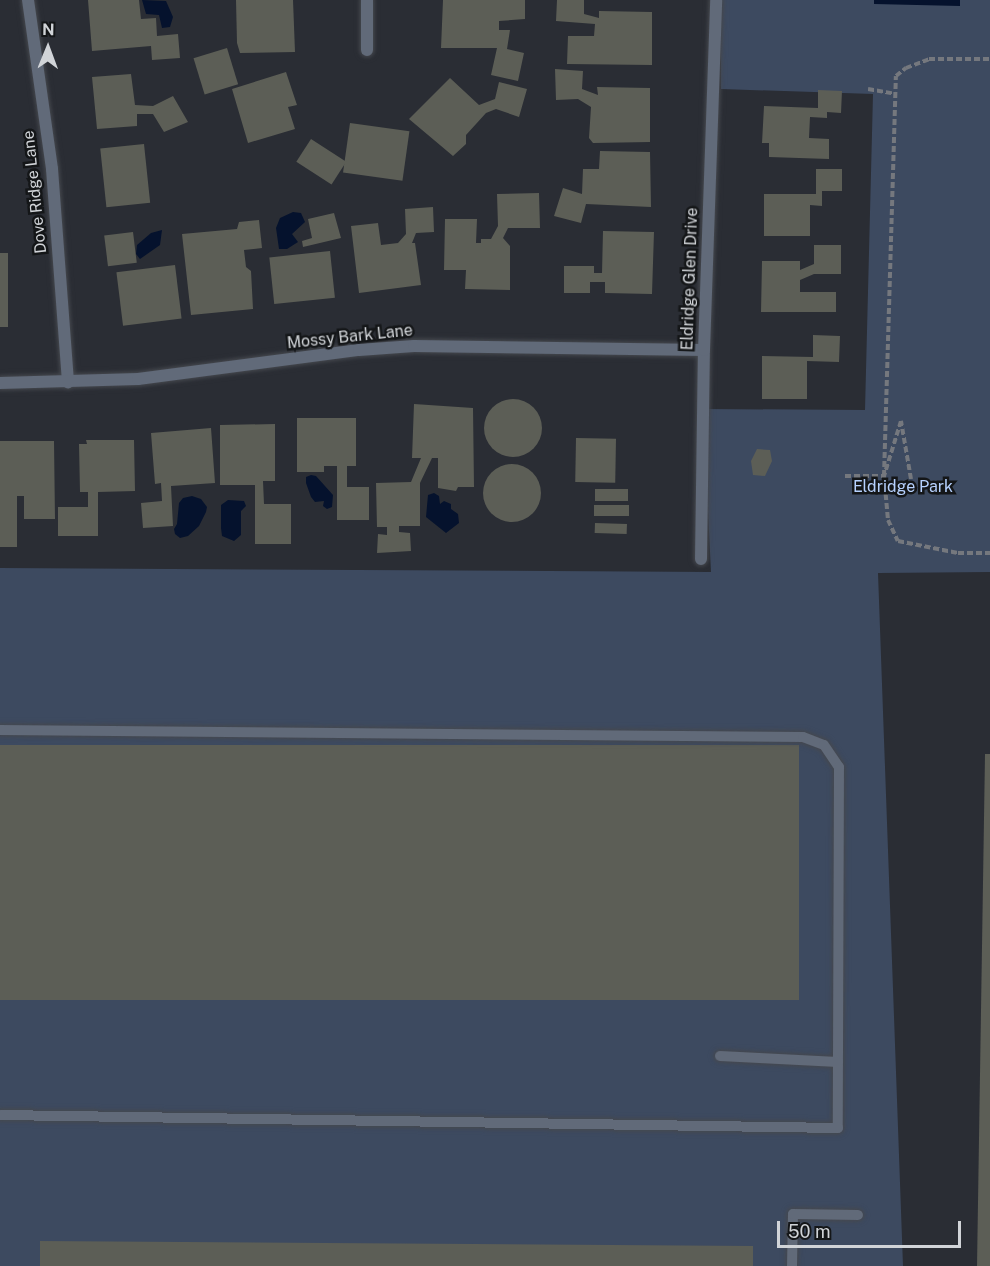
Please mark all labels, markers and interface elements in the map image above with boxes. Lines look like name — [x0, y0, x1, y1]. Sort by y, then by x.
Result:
north arrow — [18, 18, 78, 78]
text: N — [42, 20, 55, 39]
street label: Dove Ridge Lane — [19, 129, 51, 255]
street label: Eldridge Glen Drive — [678, 207, 702, 351]
street label: Mossy Bark Lane — [286, 321, 414, 353]
park label: Eldridge Park — [853, 477, 953, 497]
scale bar — [780, 1209, 964, 1247]
text: 50 m — [788, 1221, 831, 1242]

